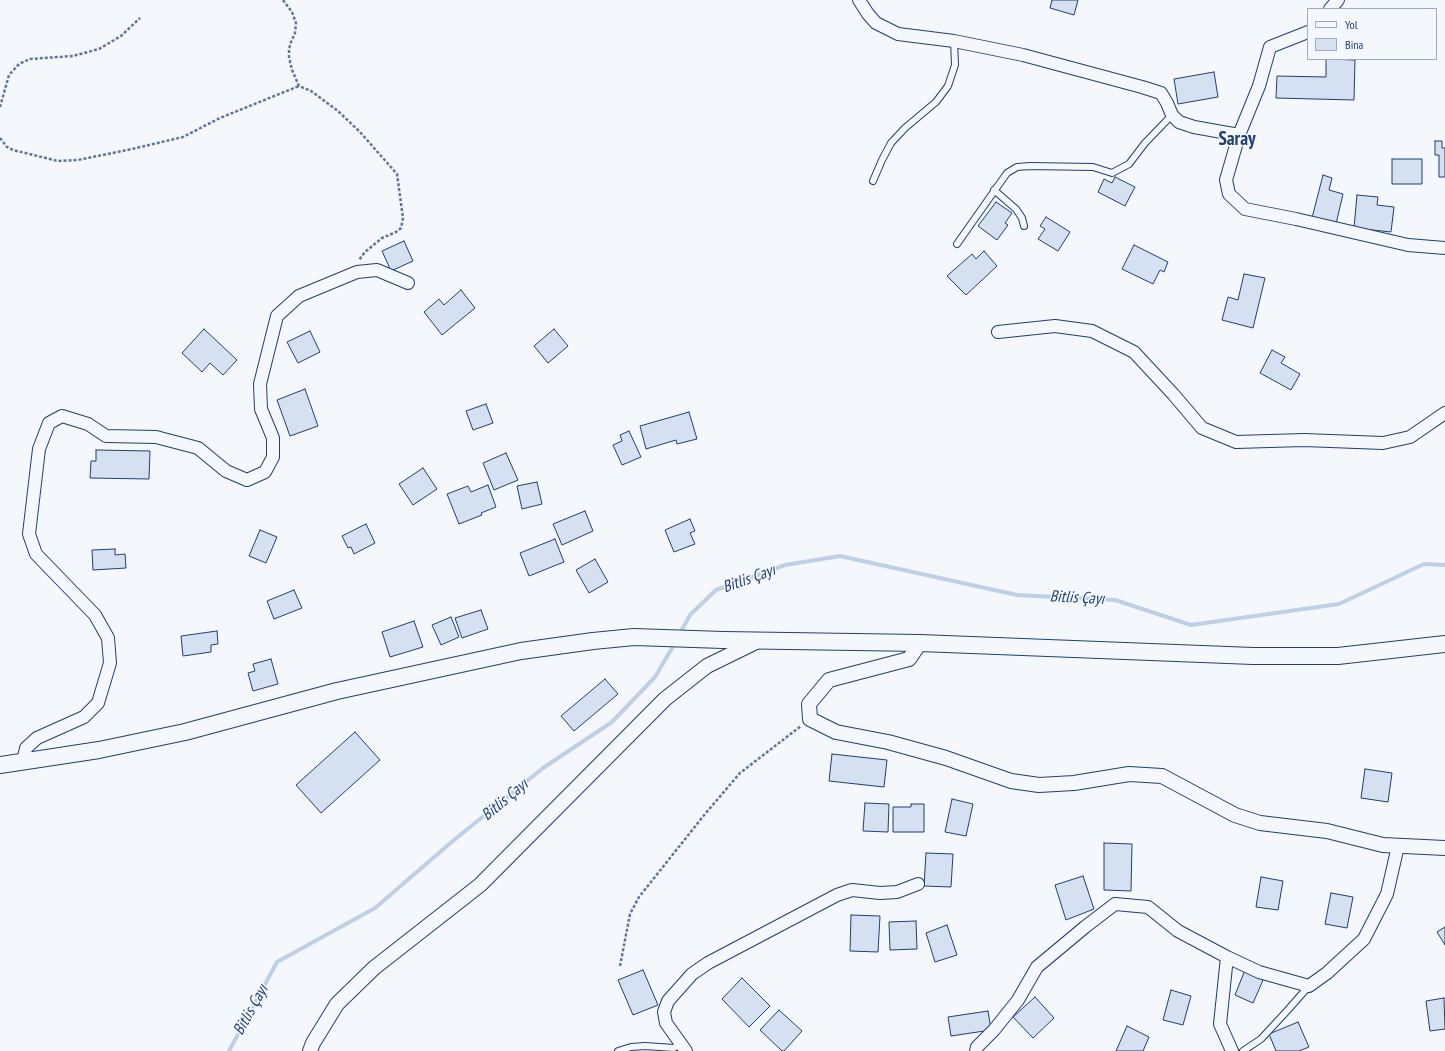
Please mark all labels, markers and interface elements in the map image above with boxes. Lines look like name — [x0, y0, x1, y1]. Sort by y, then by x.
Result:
legend — [1307, 8, 1437, 60]
text: Yol — [1345, 17, 1358, 32]
text: Bina — [1345, 37, 1363, 52]
district label: Saray — [1218, 129, 1256, 151]
water label: Bitlis Çayı — [720, 561, 778, 597]
water label: Bitlis Çayı — [1049, 587, 1105, 609]
water label: Bitlis Çayı — [478, 775, 532, 825]
water label: Bitlis Çayı — [229, 982, 273, 1038]

